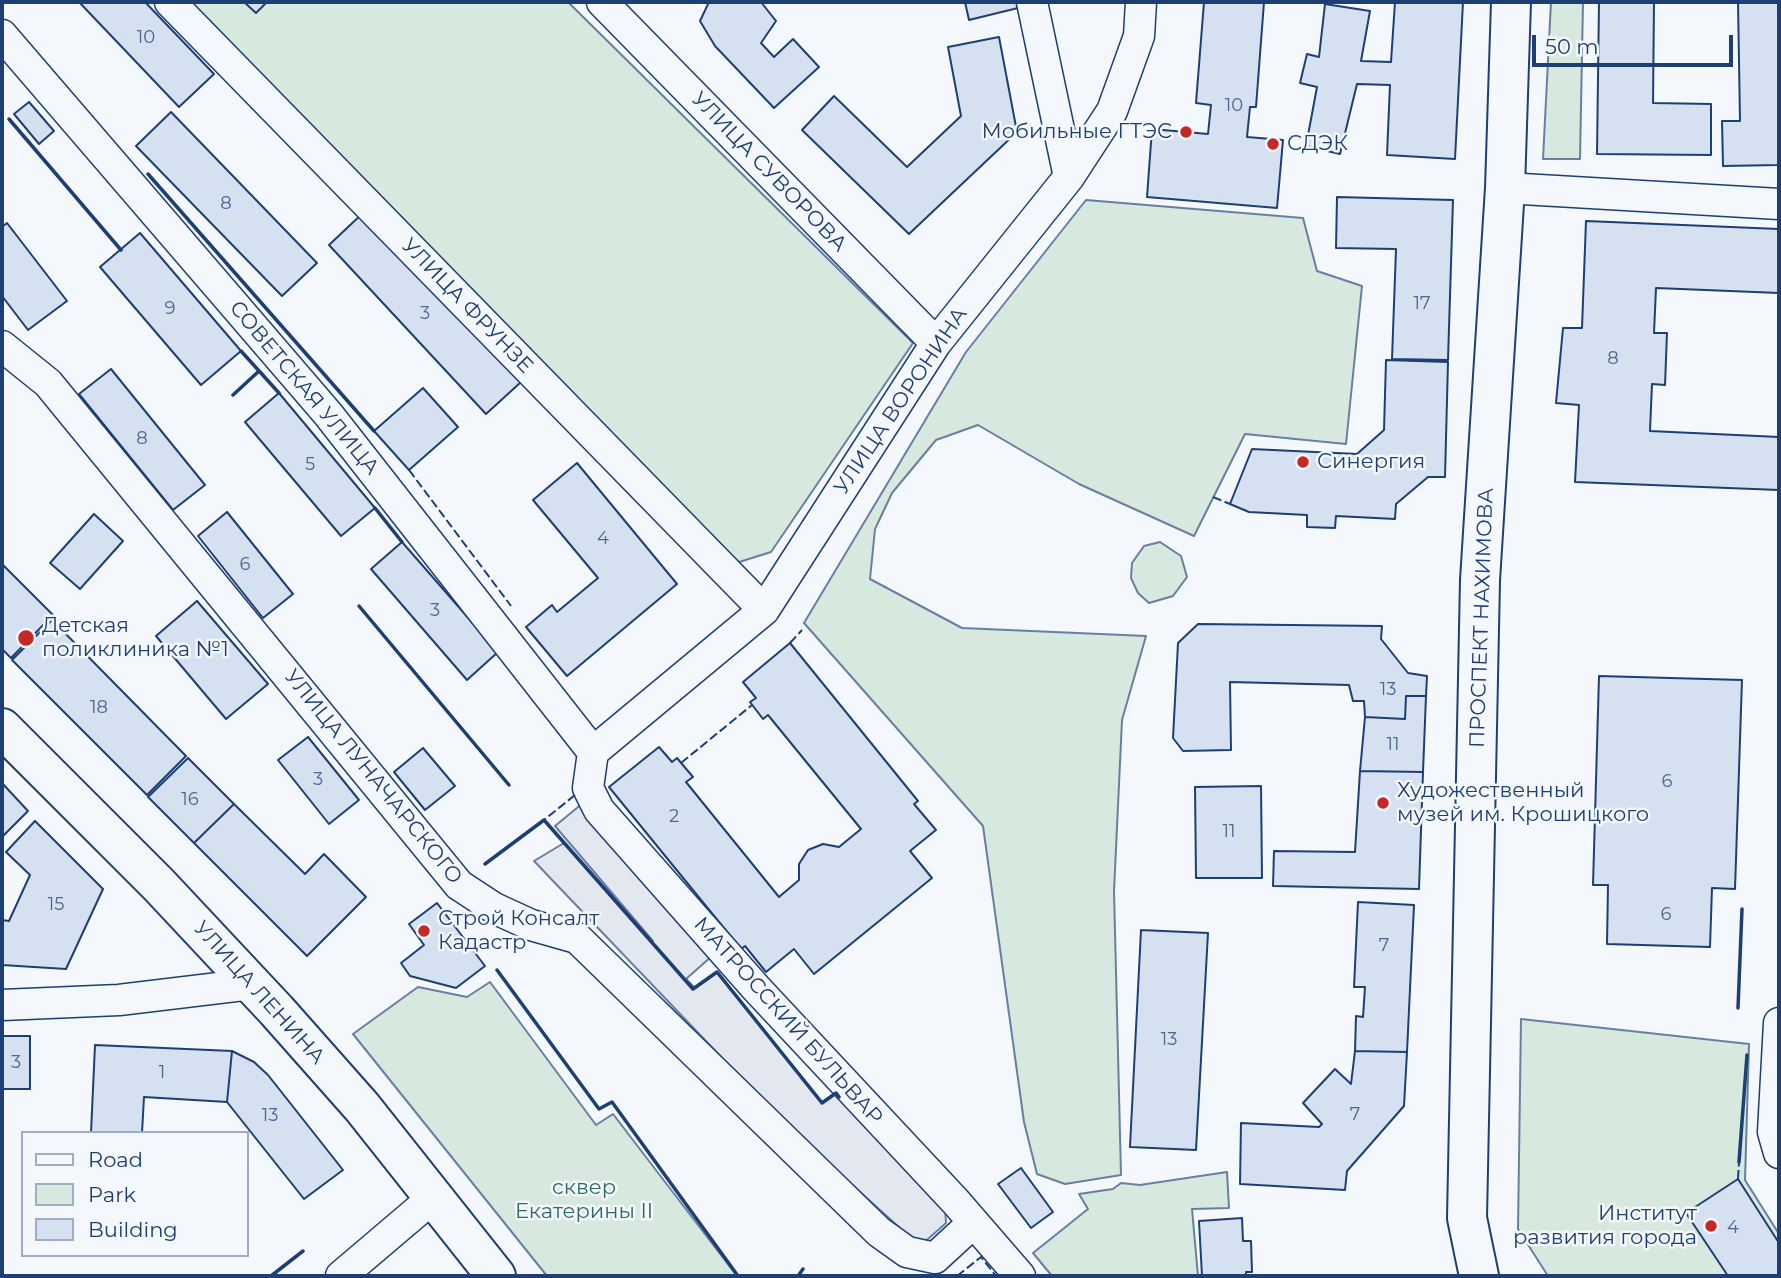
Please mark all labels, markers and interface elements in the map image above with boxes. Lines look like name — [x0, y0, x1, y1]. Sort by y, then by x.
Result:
scale bar — [1536, 21, 1737, 65]
house number: 10 — [137, 27, 155, 49]
text: 50 m — [1545, 34, 1599, 59]
street label: УЛИЦА СУВОРОВА — [686, 87, 852, 257]
house number: 10 — [1225, 95, 1243, 117]
place label: Мобильные ГТЭС — [981, 119, 1172, 145]
marker: Мобильные ГТЭС — [1178, 124, 1194, 140]
place label: СДЭК — [1287, 131, 1348, 157]
marker: СДЭК — [1265, 136, 1281, 152]
house number: 8 — [220, 193, 232, 215]
street label: УЛИЦА ФРУНЗЕ — [396, 233, 538, 379]
house number: 17 — [1413, 293, 1431, 315]
street label: СОВЕТСКАЯ УЛИЦА — [224, 296, 384, 480]
house number: 9 — [165, 298, 175, 320]
house number: 3 — [420, 303, 430, 325]
street label: УЛИЦА ВОРОНИНА — [829, 303, 973, 499]
house number: 8 — [1607, 348, 1619, 370]
house number: 8 — [136, 428, 148, 450]
place label: Синергия — [1317, 449, 1425, 475]
house number: 5 — [305, 454, 315, 476]
marker: Синергия — [1295, 454, 1311, 470]
street label: ПРОСПЕКТ НАХИМОВА — [1465, 487, 1499, 749]
house number: 4 — [597, 528, 609, 550]
house number: 6 — [240, 554, 250, 576]
house number: 3 — [430, 600, 440, 622]
place label: Детская поликлиника №1 — [42, 613, 229, 663]
marker: Детская поликлиника №1 — [16, 628, 36, 648]
street label: УЛИЦА ЛУНАЧАРСКОГО — [279, 665, 467, 889]
house number: 13 — [1380, 679, 1396, 701]
house number: 18 — [90, 697, 108, 719]
house number: 11 — [1387, 734, 1399, 756]
house number: 3 — [313, 769, 323, 791]
house number: 6 — [1662, 771, 1672, 793]
place label: Художественный музей им. Крошицкого — [1397, 778, 1649, 828]
house number: 16 — [181, 789, 199, 811]
marker: Художественный музей им. Крошицкого — [1375, 795, 1391, 811]
house number: 2 — [669, 806, 679, 828]
house number: 11 — [1223, 821, 1235, 843]
house number: 15 — [48, 894, 64, 916]
house number: 6 — [1661, 904, 1671, 926]
place label: Строй Консалт Кадастр — [438, 906, 599, 956]
street label: МАТРОССКИЙ БУЛЬВАР — [688, 912, 888, 1130]
street label: УЛИЦА ЛЕНИНА — [188, 916, 330, 1070]
marker: Строй Консалт Кадастр — [416, 923, 432, 939]
house number: 7 — [1379, 935, 1389, 957]
house number: 13 — [1161, 1029, 1177, 1051]
house number: 3 — [11, 1052, 21, 1074]
house number: 1 — [159, 1062, 165, 1084]
house number: 7 — [1350, 1104, 1360, 1126]
house number: 13 — [262, 1105, 278, 1127]
legend — [21, 1131, 248, 1257]
text: Road — [88, 1147, 143, 1172]
park label: cквер Екатерины II — [515, 1175, 653, 1225]
text: Park — [88, 1182, 136, 1207]
place label: Институт развития города — [1513, 1201, 1697, 1251]
text: Building — [88, 1217, 178, 1242]
house number: 4 — [1727, 1217, 1739, 1239]
marker: Институт развития города — [1703, 1218, 1719, 1234]

